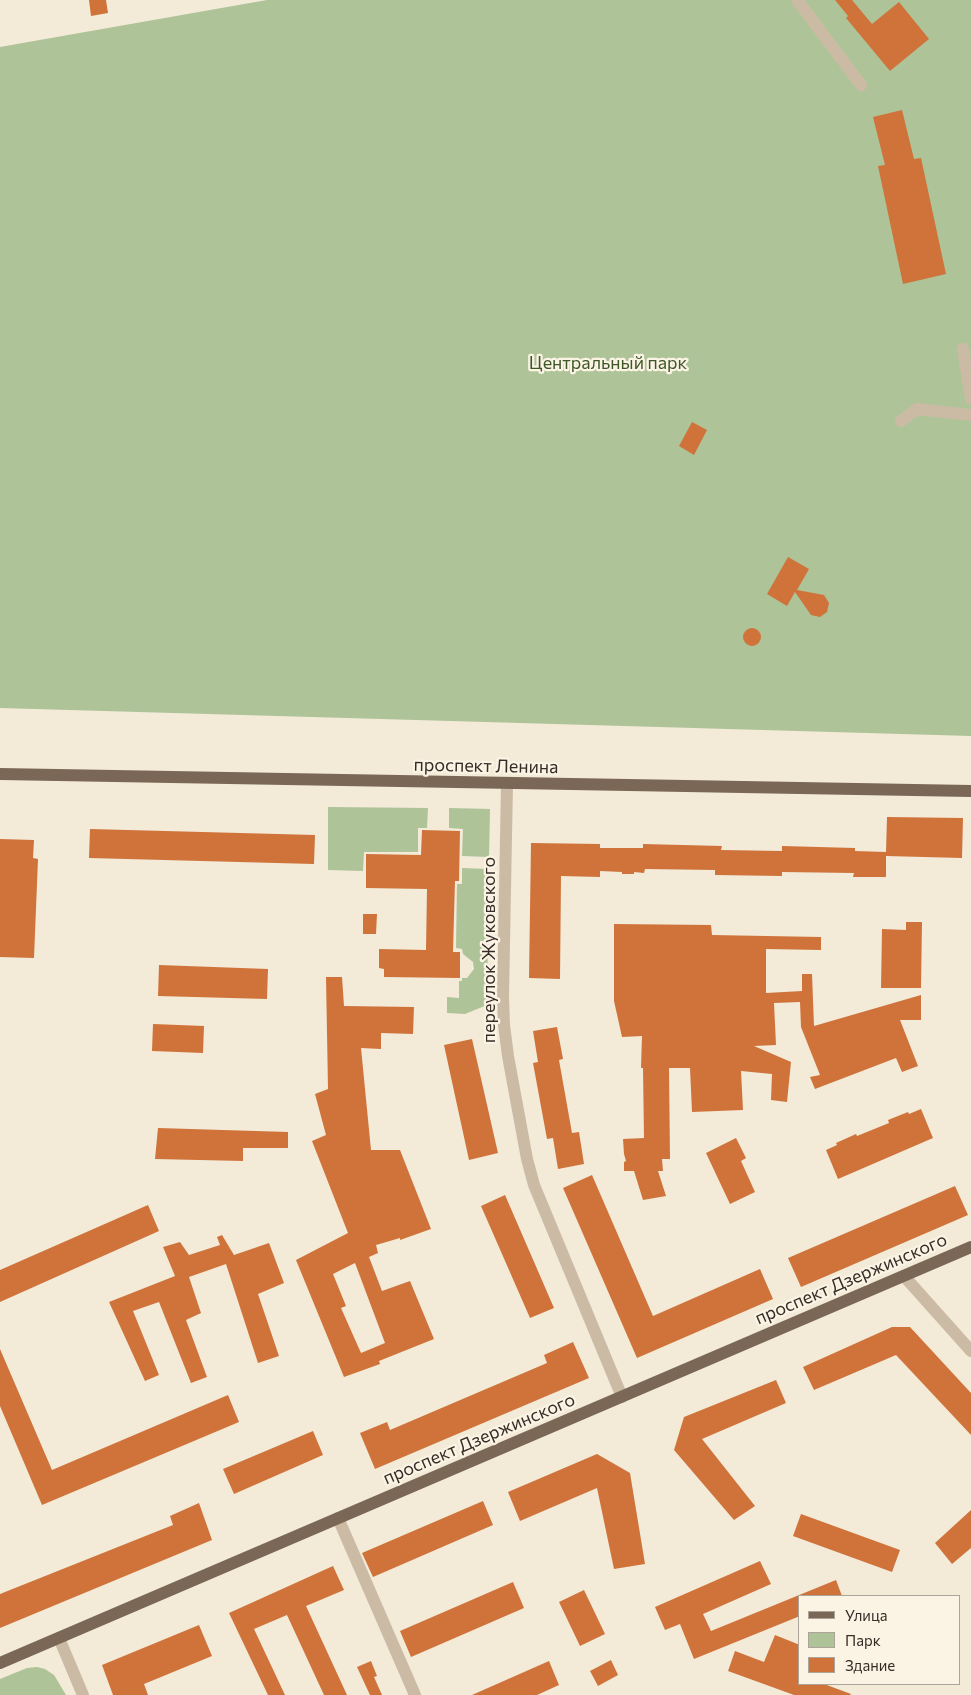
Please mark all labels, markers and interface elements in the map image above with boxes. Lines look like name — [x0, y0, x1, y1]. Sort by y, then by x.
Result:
park label: Центральный парк — [529, 352, 687, 374]
street label: проспект Ленина — [413, 754, 559, 778]
street label: переулок Жуковского — [478, 857, 500, 1043]
street label: проспект Дзержинского — [752, 1229, 950, 1329]
street label: проспект Дзержинского — [380, 1389, 578, 1489]
legend — [798, 1595, 961, 1685]
text: Улица — [845, 1606, 887, 1624]
text: Парк — [845, 1631, 881, 1649]
text: Здание — [845, 1656, 895, 1674]

